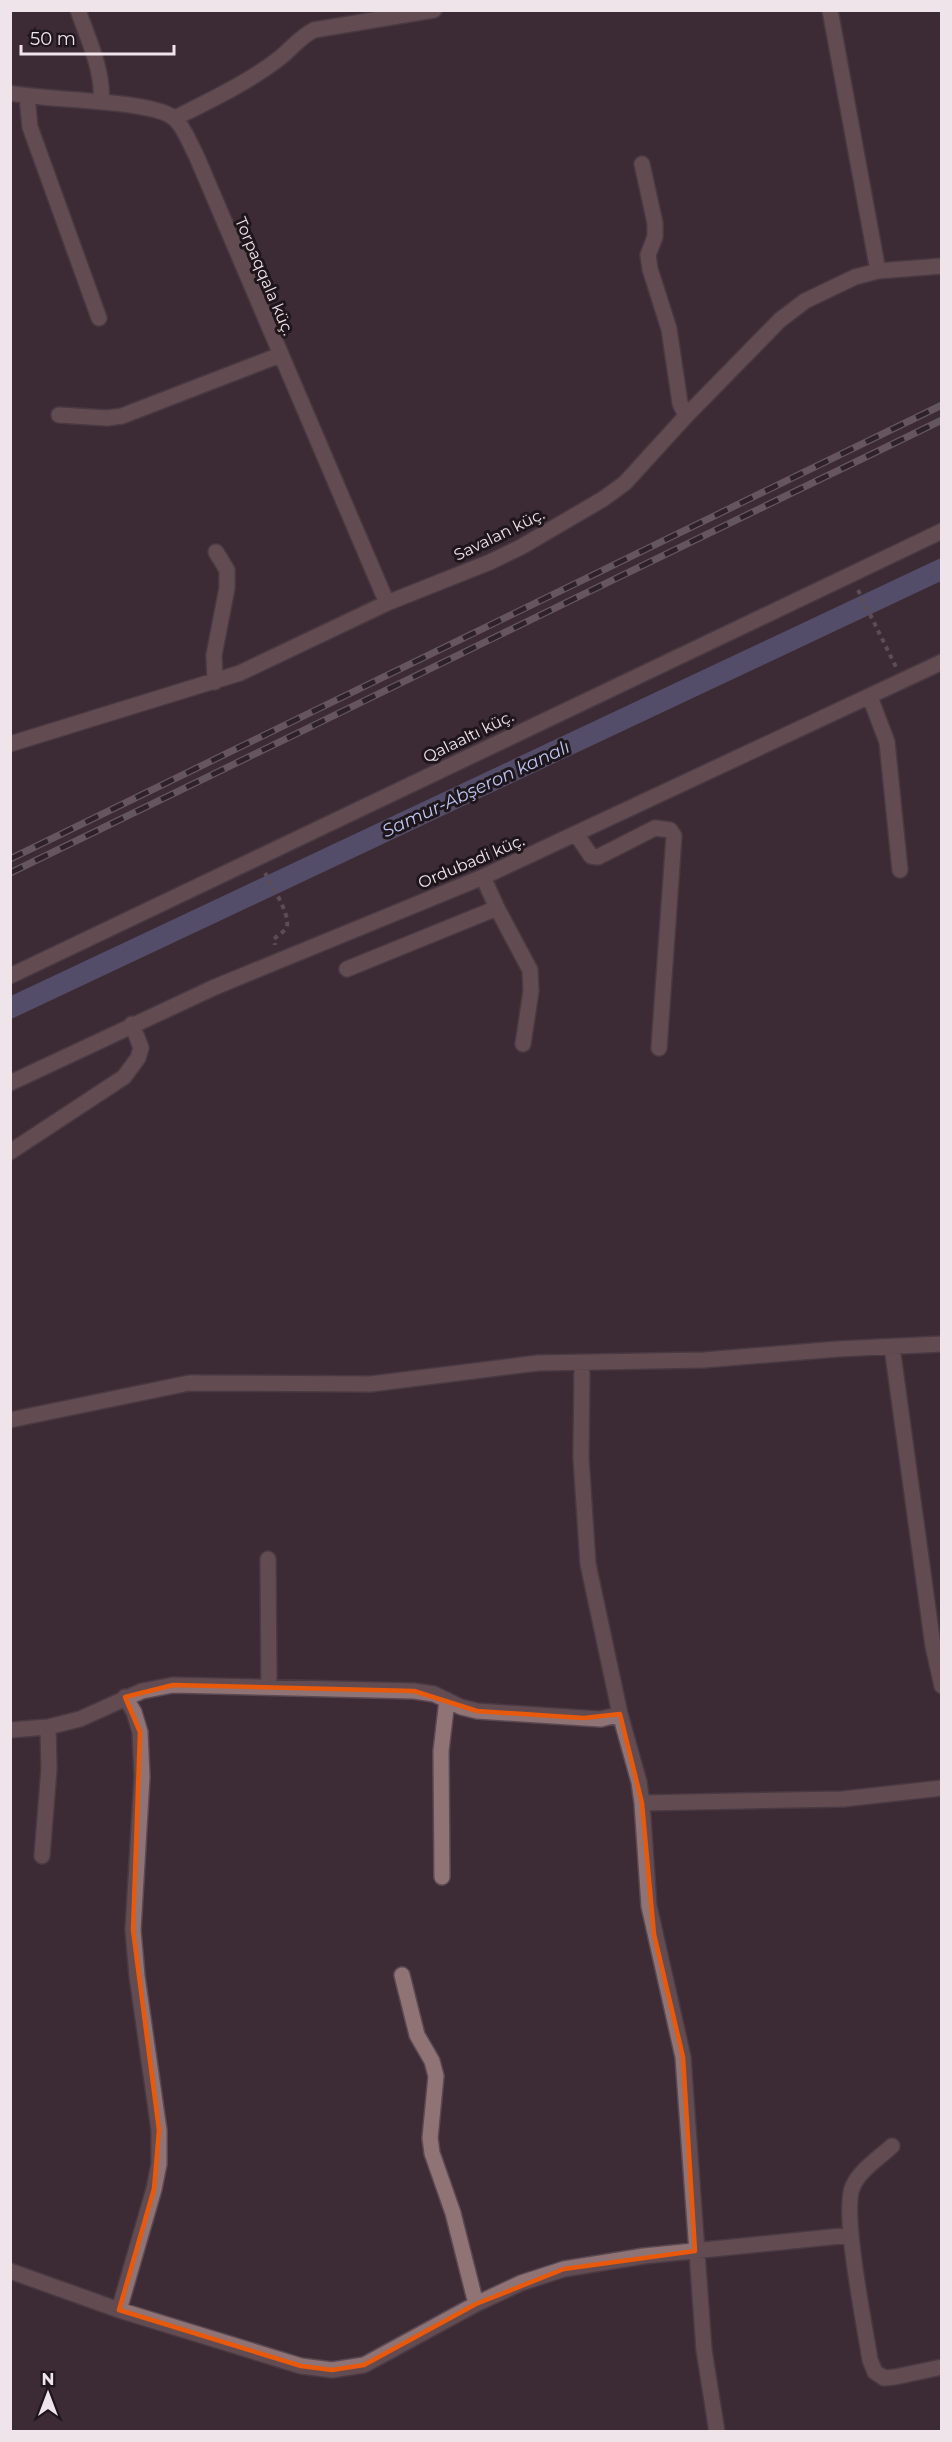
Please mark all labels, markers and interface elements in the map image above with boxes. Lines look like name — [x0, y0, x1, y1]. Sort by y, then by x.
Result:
scale bar — [21, 18, 174, 56]
text: 50 m — [30, 28, 76, 50]
street label: Torpaqqala küç. — [231, 214, 298, 338]
street label: Savalan küç. — [451, 504, 548, 565]
street label: Qalaaltı küç. — [420, 706, 516, 766]
water label: Samur-Abşeron kanalı — [379, 736, 573, 842]
street label: Ordubadi küç. — [415, 831, 527, 892]
north arrow — [18, 2364, 78, 2424]
text: N — [42, 2370, 54, 2389]

